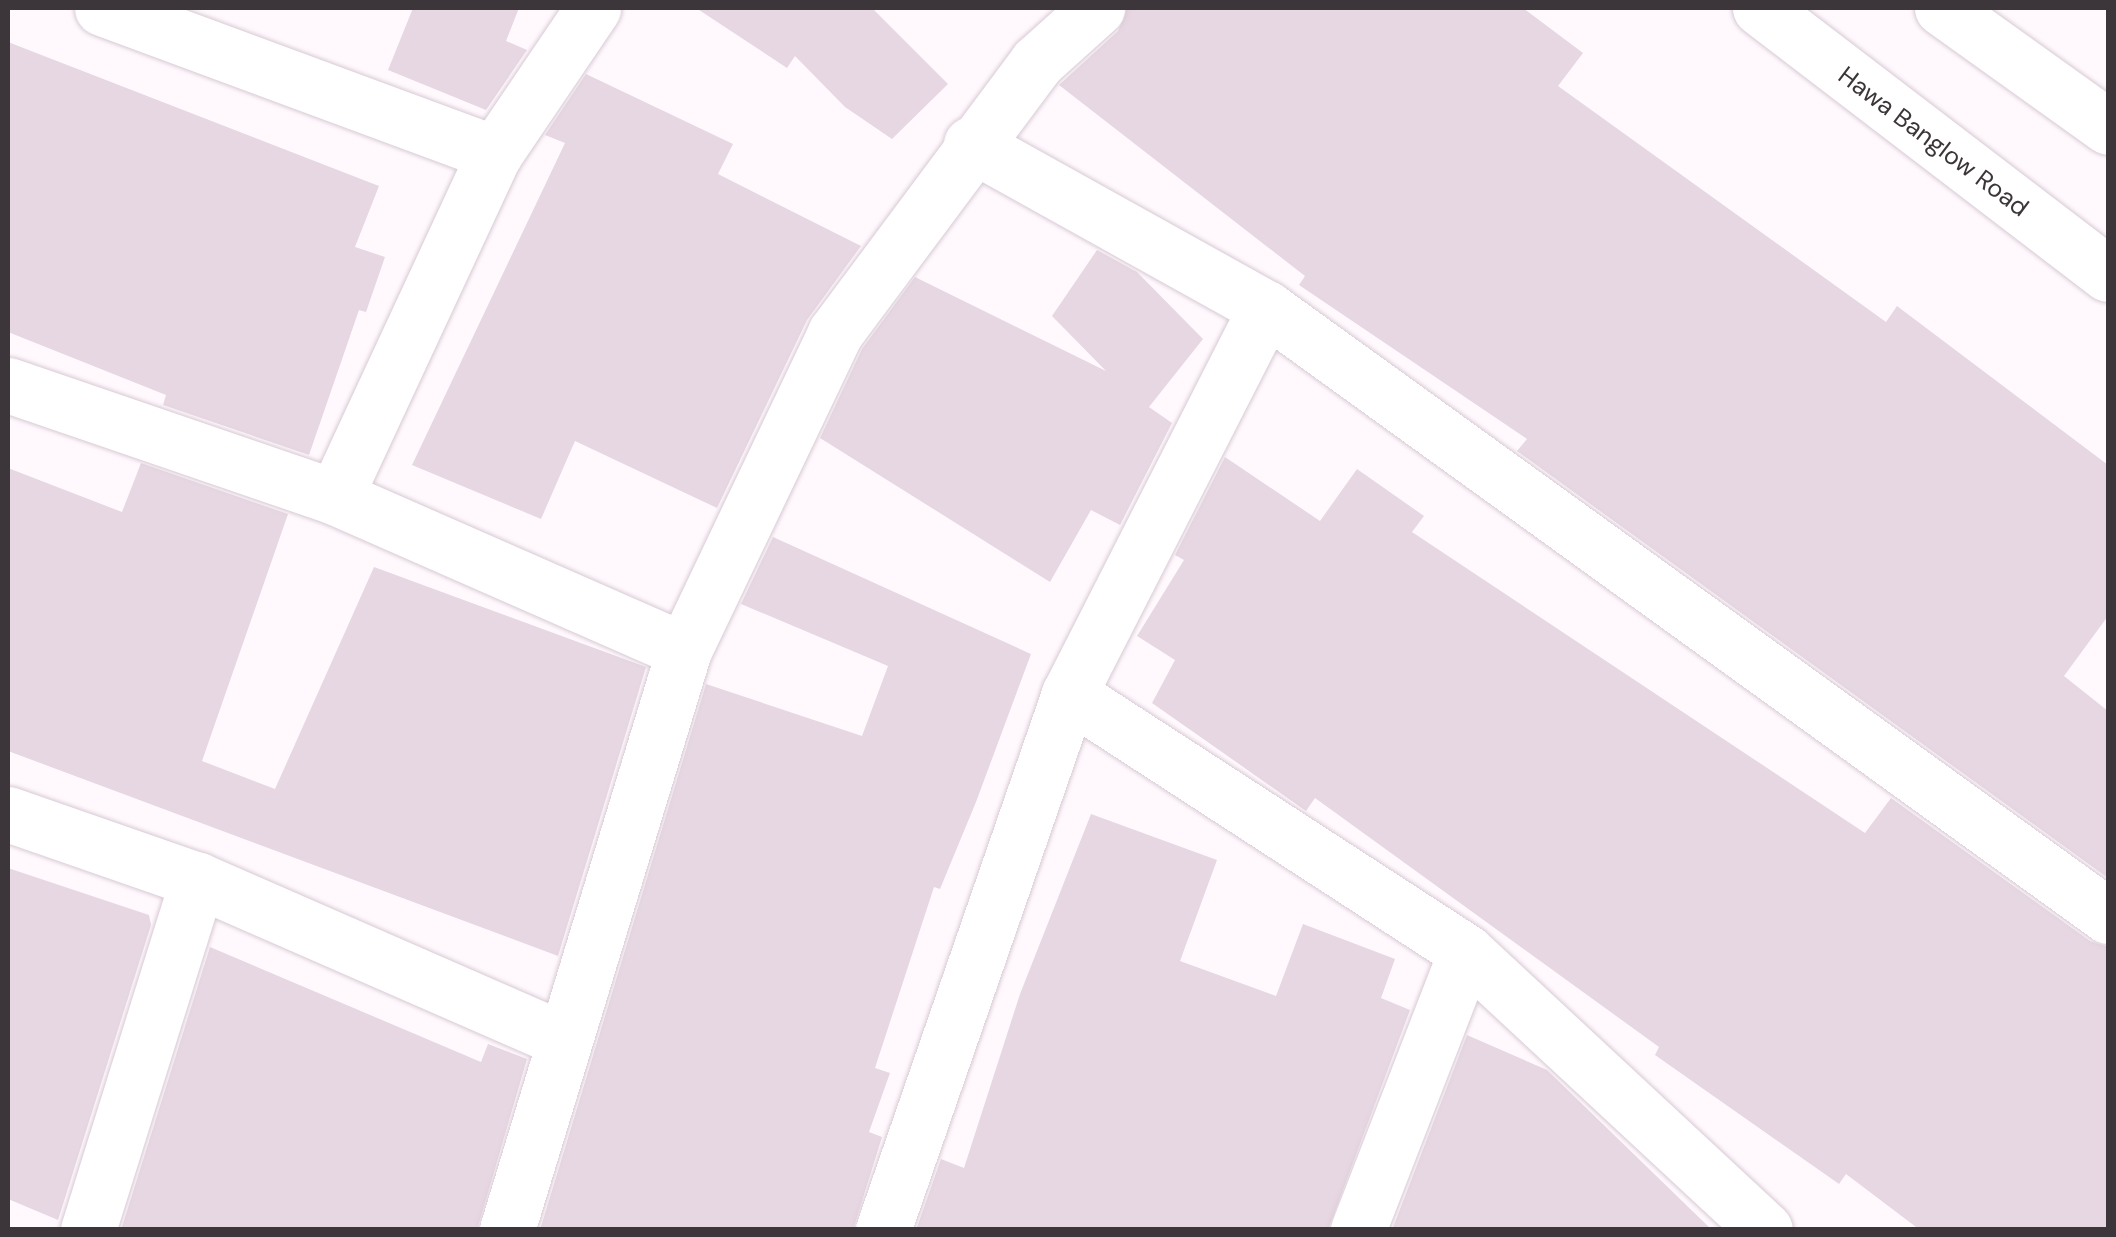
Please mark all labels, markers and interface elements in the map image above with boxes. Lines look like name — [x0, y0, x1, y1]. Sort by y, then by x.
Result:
street label: Hawa Banglow Road — [1832, 61, 2034, 223]

